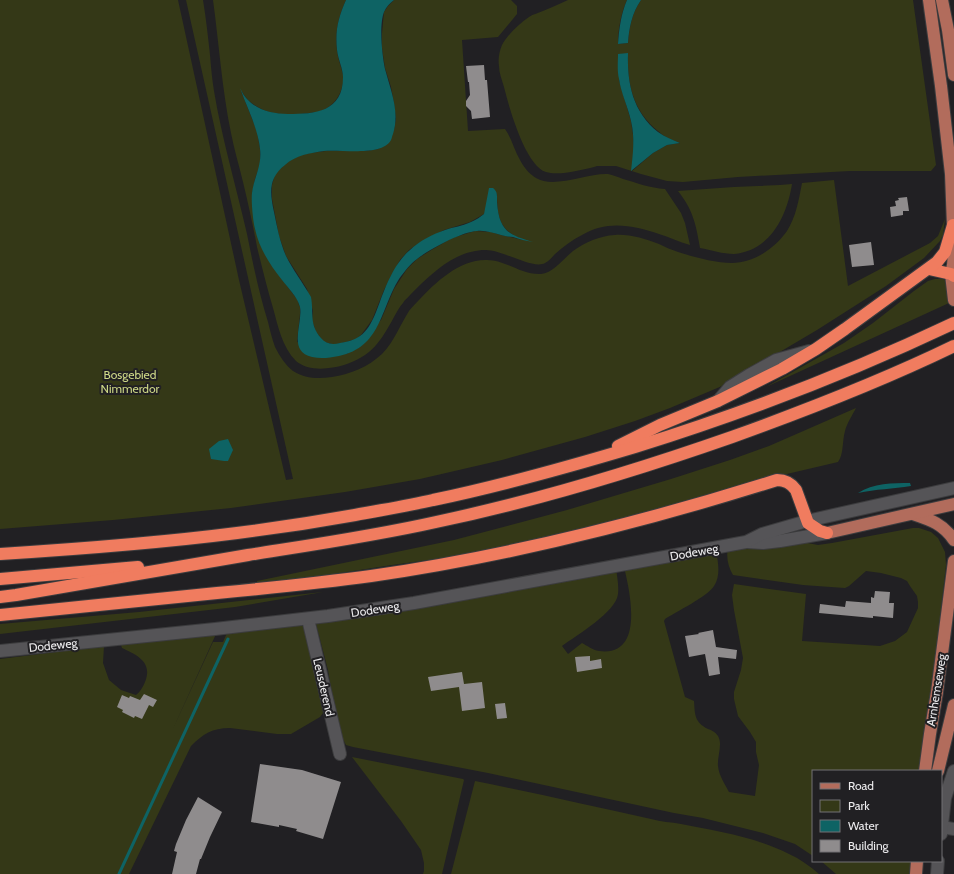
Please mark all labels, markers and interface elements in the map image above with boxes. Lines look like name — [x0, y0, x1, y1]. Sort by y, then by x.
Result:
park label: Bosgebied Nimmerdor — [101, 367, 160, 396]
street label: Dodeweg — [669, 540, 720, 564]
street label: Dodeweg — [350, 598, 401, 620]
street label: Dodeweg — [28, 635, 79, 655]
street label: Arnhemseweg — [923, 652, 949, 727]
street label: Leusderend — [310, 656, 338, 718]
legend — [812, 770, 942, 862]
text: Road — [848, 778, 874, 793]
text: Park — [848, 798, 870, 813]
text: Water — [848, 818, 879, 833]
text: Building — [848, 838, 890, 853]

